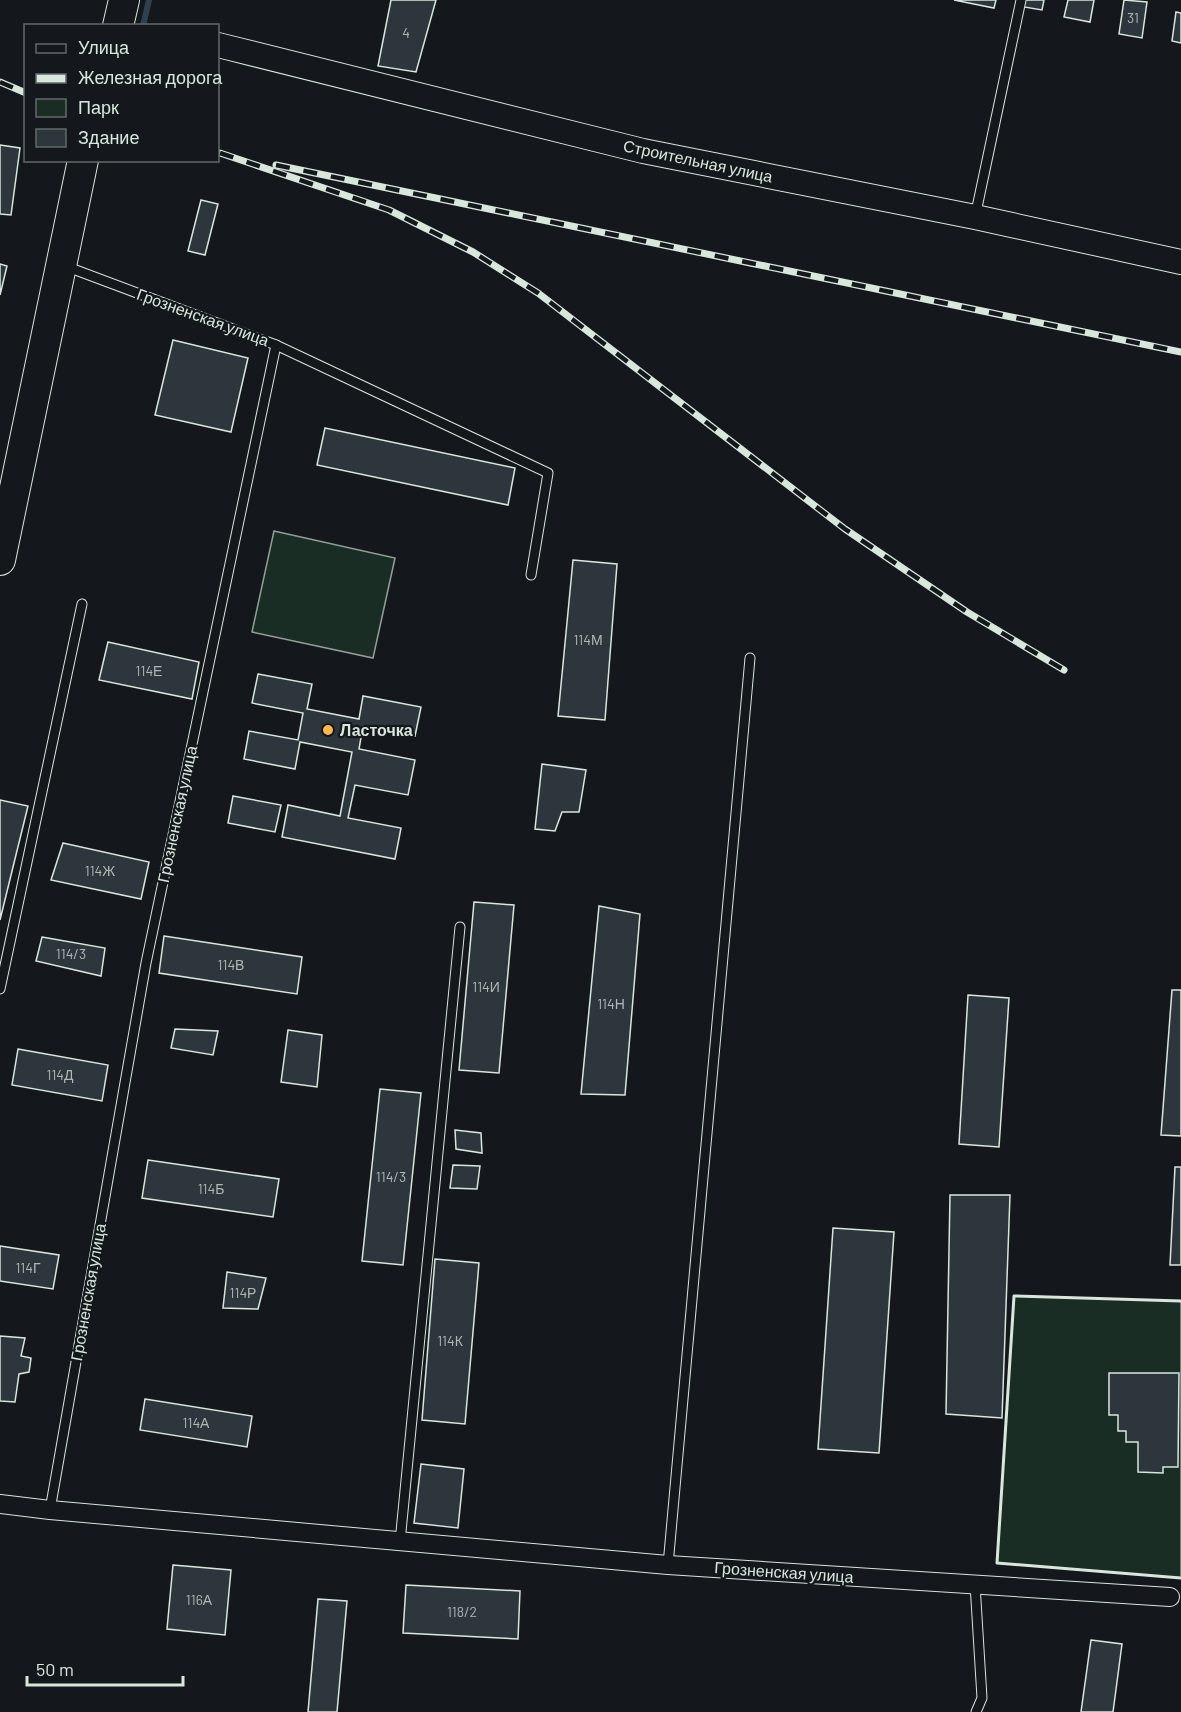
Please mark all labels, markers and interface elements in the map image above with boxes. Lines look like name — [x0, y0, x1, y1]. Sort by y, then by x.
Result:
house number: 31 — [1127, 9, 1139, 26]
legend — [24, 24, 219, 162]
house number: 4 — [402, 24, 410, 41]
text: Улица — [78, 36, 130, 58]
text: Железная дорога — [78, 66, 223, 88]
text: Парк — [78, 96, 119, 118]
text: Здание — [78, 126, 139, 148]
street label: Строительная улица — [622, 135, 775, 186]
street label: Грозненская улица — [134, 284, 272, 349]
house number: 114М — [573, 631, 603, 648]
house number: 114Е — [136, 662, 162, 679]
place label: Ласточка — [340, 720, 413, 739]
marker: Ласточка — [321, 723, 335, 737]
street label: Грозненская улица — [153, 744, 200, 884]
house number: 114Ж — [85, 862, 115, 879]
house number: 114/3 — [56, 945, 86, 962]
house number: 114В — [218, 956, 244, 973]
house number: 114И — [472, 978, 500, 995]
house number: 114Н — [597, 995, 625, 1012]
house number: 114Д — [46, 1066, 74, 1083]
house number: 114/3 — [376, 1168, 406, 1185]
house number: 114Б — [198, 1180, 224, 1197]
street label: Грозненская улица — [66, 1222, 109, 1362]
house number: 114Г — [15, 1259, 41, 1276]
house number: 114Р — [230, 1284, 256, 1301]
house number: 114К — [437, 1332, 464, 1349]
house number: 114А — [183, 1414, 210, 1431]
street label: Грозненская улица — [714, 1557, 854, 1586]
house number: 116А — [186, 1591, 213, 1608]
house number: 118/2 — [447, 1603, 477, 1620]
scale bar — [27, 1649, 183, 1687]
text: 50 m — [36, 1658, 74, 1680]

